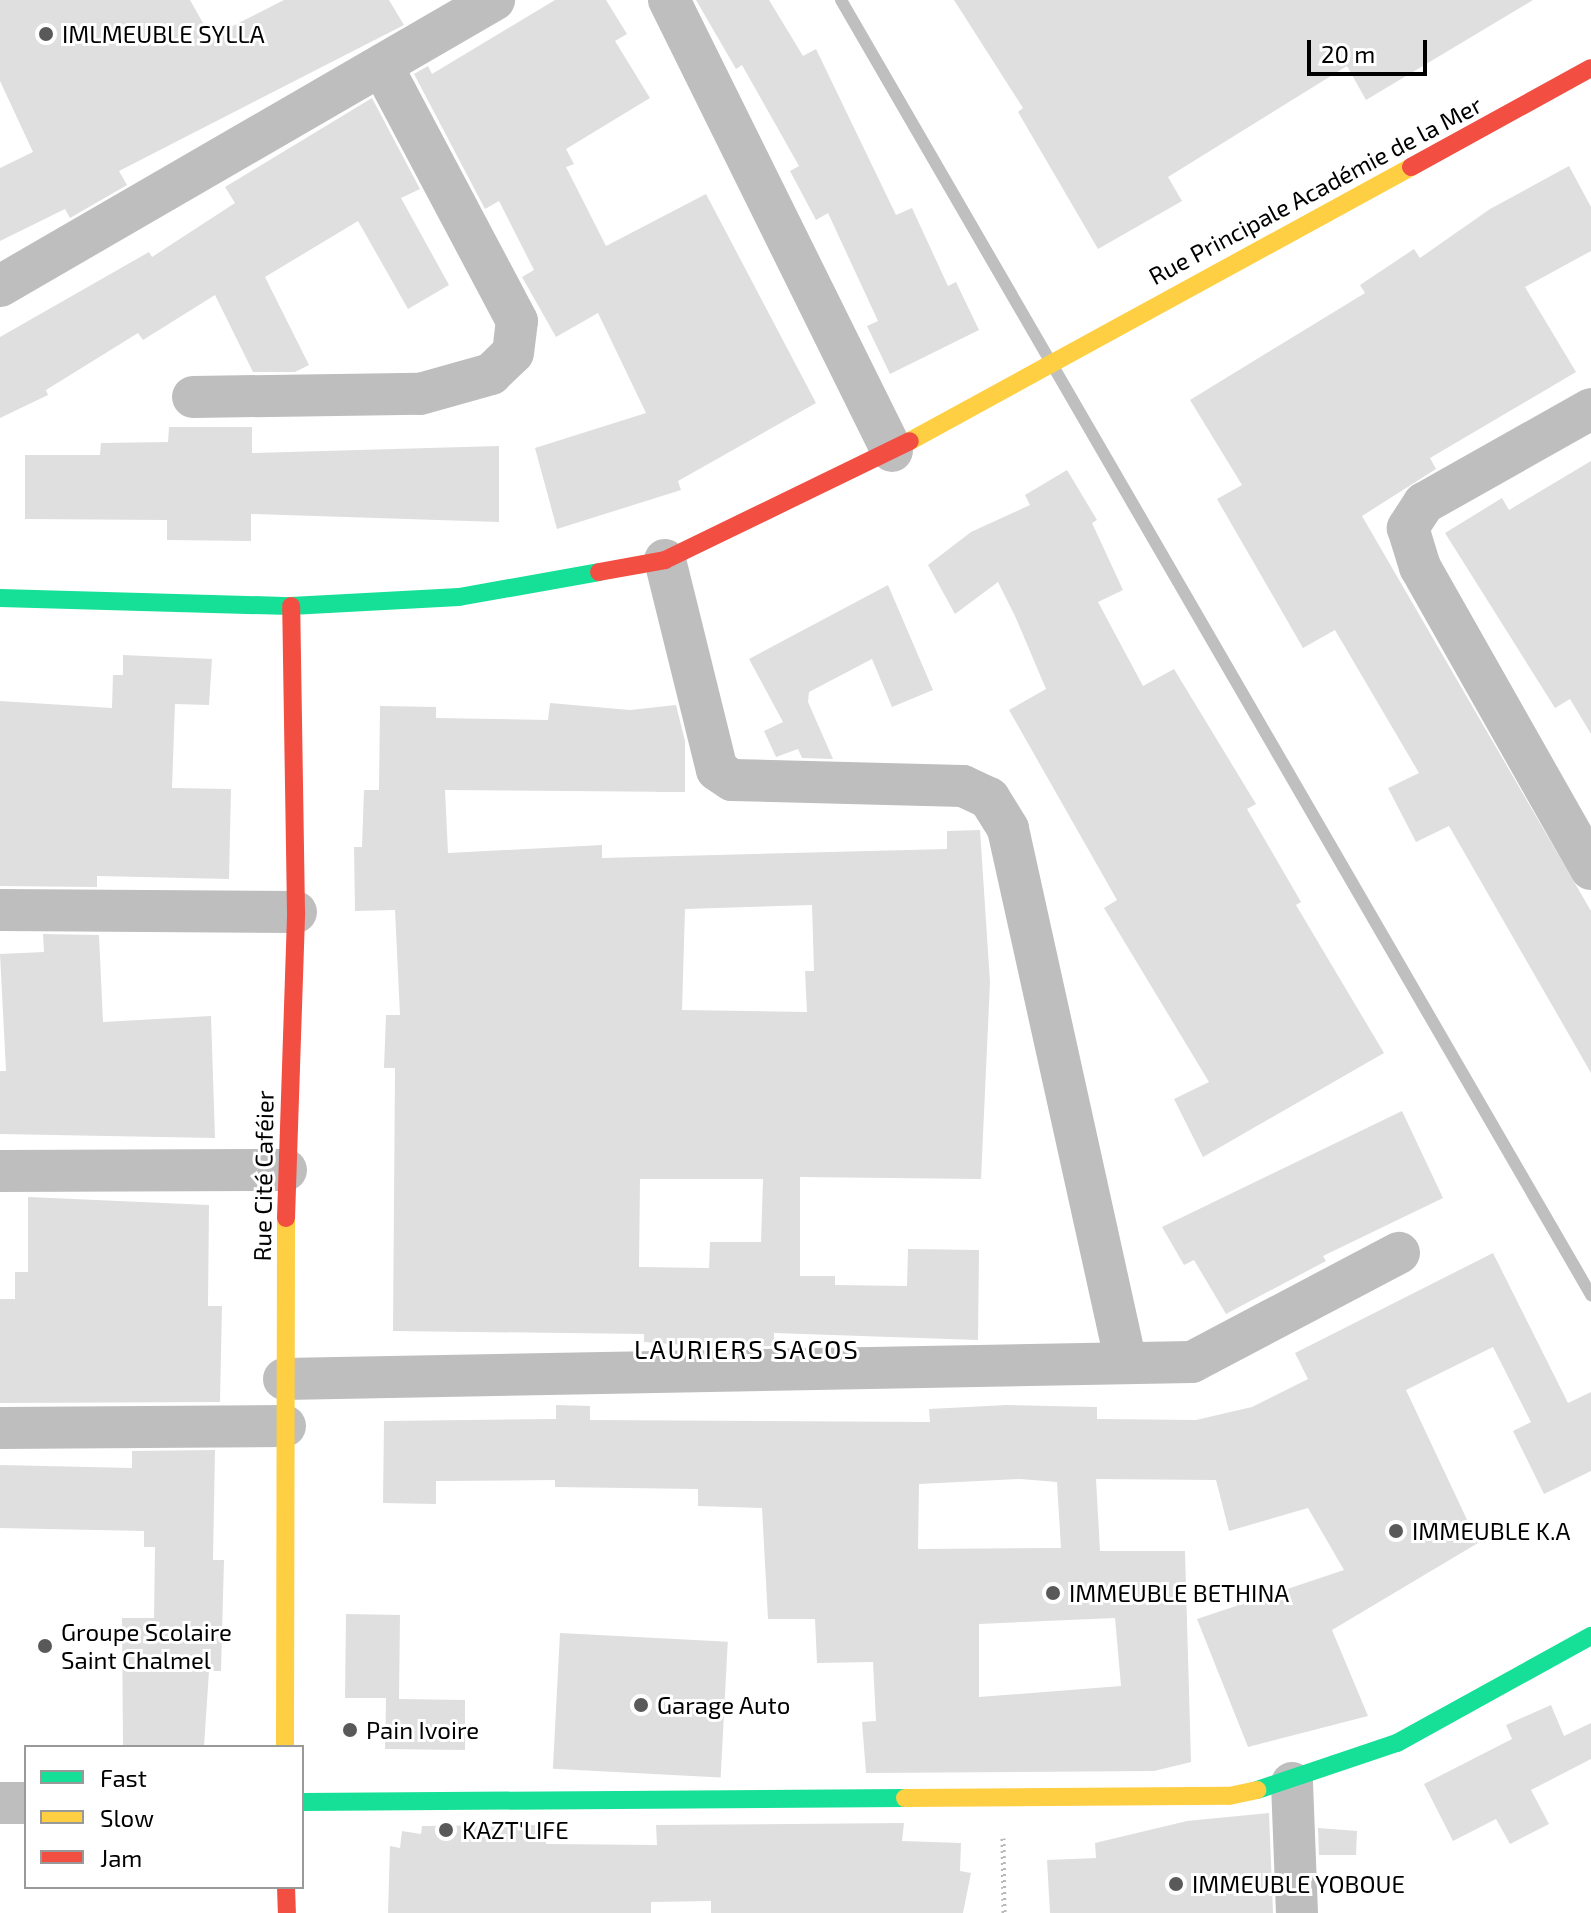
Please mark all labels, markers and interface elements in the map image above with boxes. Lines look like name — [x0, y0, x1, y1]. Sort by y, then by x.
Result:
place label: IMLMEUBLE SYLLA — [62, 20, 265, 48]
scale bar — [1311, 24, 1431, 74]
marker: IMLMEUBLE SYLLA — [37, 25, 55, 43]
text: 20 m — [1321, 39, 1375, 68]
street label: Rue Principale Académie de la Mer — [1143, 90, 1487, 290]
street label: Rue Cité Caféier — [247, 1090, 279, 1262]
district label: LAURIERS SACOS — [634, 1333, 860, 1365]
place label: IMMEUBLE K.A — [1412, 1517, 1570, 1545]
marker: IMMEUBLE K.A — [1387, 1522, 1405, 1540]
place label: IMMEUBLE BETHINA — [1069, 1579, 1289, 1607]
marker: IMMEUBLE BETHINA — [1044, 1584, 1062, 1602]
place label: Groupe Scolaire Saint Chalmel — [61, 1618, 232, 1674]
marker: Groupe Scolaire Saint Chalmel — [36, 1637, 54, 1655]
place label: Garage Auto — [657, 1691, 791, 1719]
marker: Garage Auto — [632, 1696, 650, 1714]
place label: Pain Ivoire — [366, 1716, 479, 1744]
marker: Pain Ivoire — [341, 1721, 359, 1739]
legend — [24, 1745, 304, 1889]
text: Fast — [100, 1763, 147, 1792]
text: Slow — [100, 1803, 154, 1832]
place label: KAZT'LIFE — [462, 1816, 569, 1844]
marker: KAZT'LIFE — [437, 1821, 455, 1839]
text: Jam — [100, 1843, 142, 1872]
place label: IMMEUBLE YOBOUE — [1192, 1870, 1405, 1898]
marker: IMMEUBLE YOBOUE — [1167, 1875, 1185, 1893]

